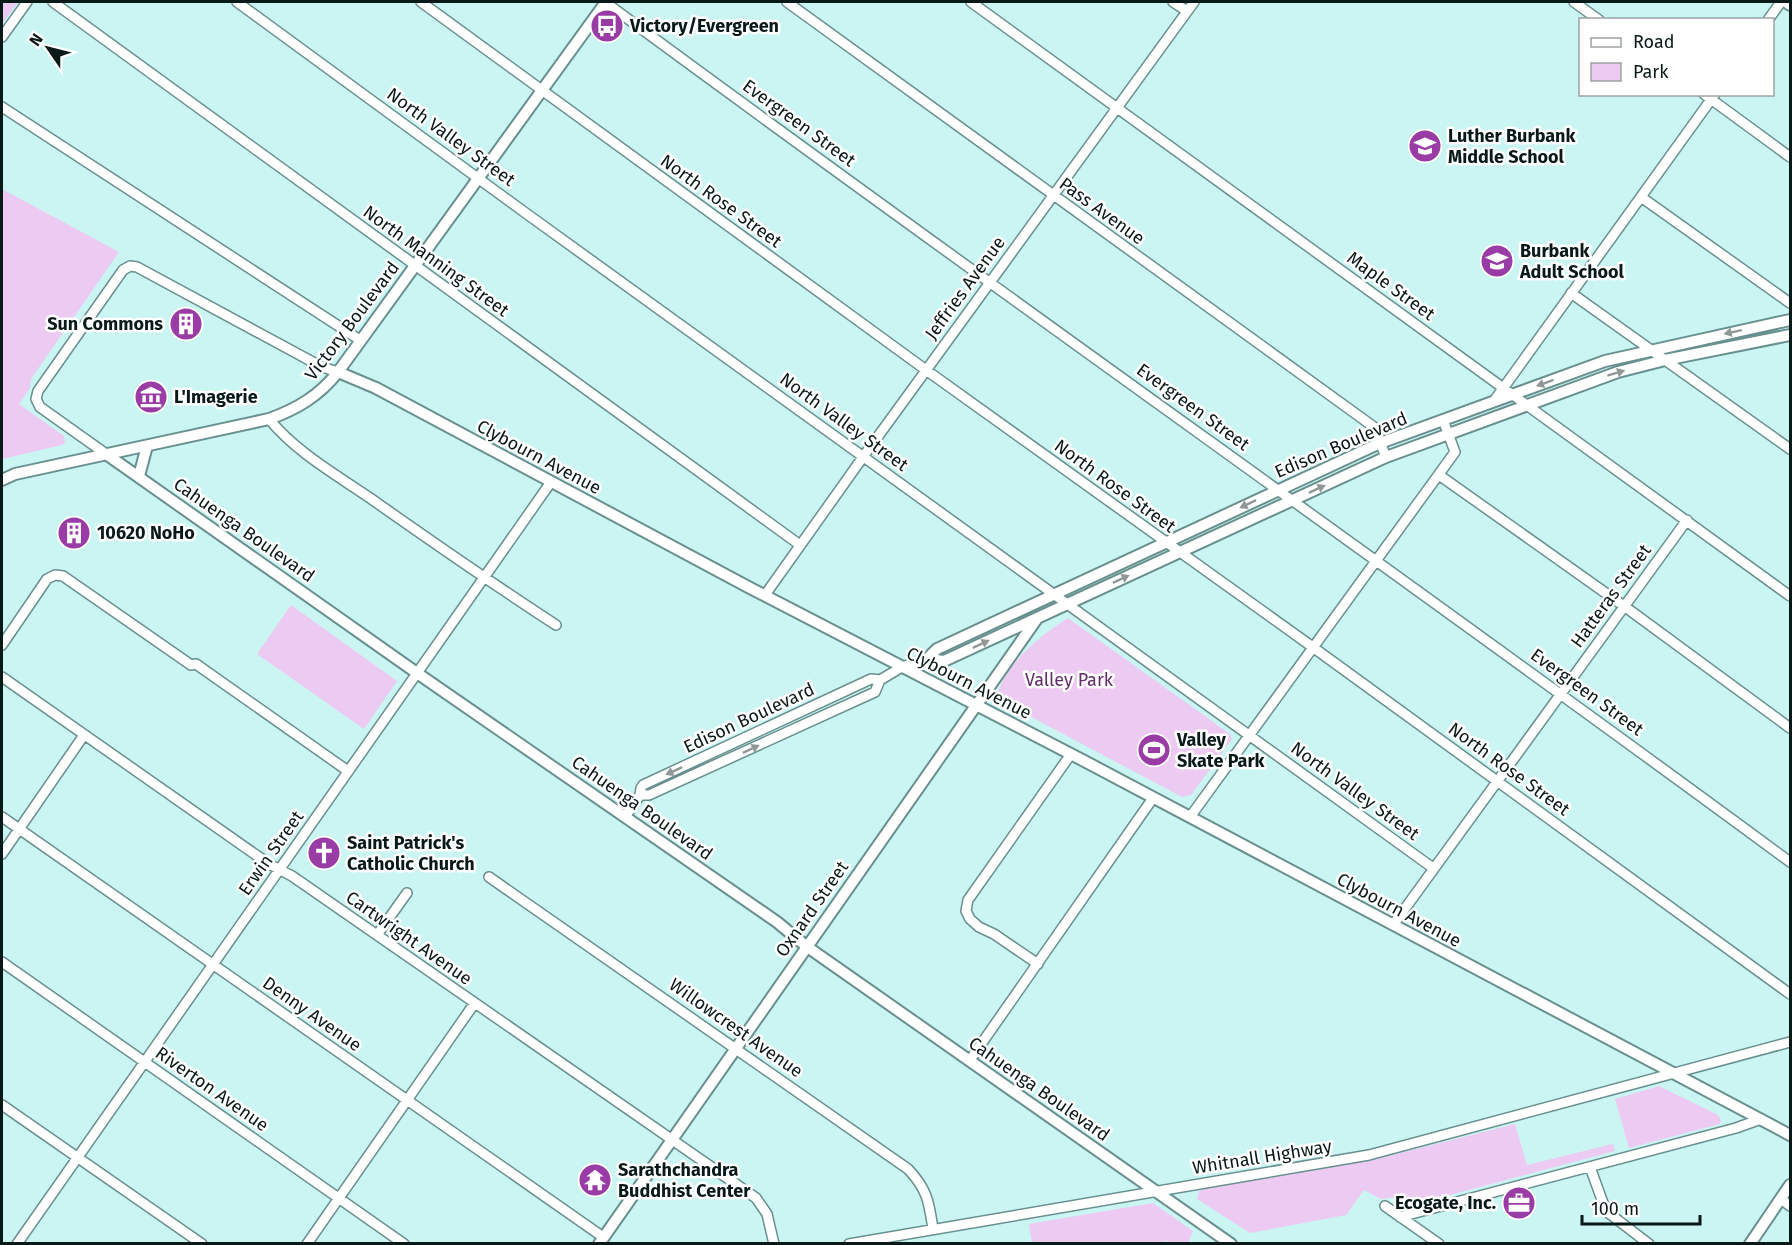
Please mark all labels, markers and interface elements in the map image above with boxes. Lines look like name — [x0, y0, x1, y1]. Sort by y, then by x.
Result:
bus stop icon: Victory/Evergreen — [589, 8, 625, 44]
place label: Victory/Evergreen — [629, 15, 779, 37]
north arrow — [18, 18, 78, 78]
legend — [1579, 18, 1774, 96]
text: N — [25, 30, 47, 49]
text: Road — [1633, 31, 1675, 53]
text: Park — [1633, 61, 1669, 83]
street label: Evergreen Street — [738, 75, 860, 172]
street label: North Valley Street — [383, 83, 520, 191]
place label: Luther Burbank Middle School — [1448, 125, 1576, 168]
school or university icon: Luther Burbank Middle School — [1407, 128, 1443, 164]
street label: North Rose Street — [656, 150, 786, 253]
street label: Pass Avenue — [1055, 173, 1149, 249]
street label: North Manning Street — [359, 201, 514, 322]
street label: Jeffries Avenue — [920, 232, 1010, 344]
place label: Burbank Adult School — [1519, 240, 1625, 283]
school or university icon: Burbank Adult School — [1479, 243, 1515, 279]
street label: Maple Street — [1343, 247, 1440, 325]
street label: Victory Boulevard — [300, 257, 404, 385]
building icon: Sun Commons — [168, 306, 204, 342]
place label: Sun Commons — [47, 313, 163, 335]
one-way arrow — [1724, 328, 1743, 337]
street label: Evergreen Street — [1132, 359, 1254, 456]
street label: North Valley Street — [776, 368, 913, 476]
one-way arrow — [1607, 368, 1625, 377]
one-way arrow — [1536, 378, 1554, 388]
museum icon: L'Imagerie — [133, 379, 169, 415]
place label: L'Imagerie — [174, 386, 258, 408]
street label: Edison Boulevard — [1271, 407, 1411, 483]
street label: Clybourn Avenue — [473, 415, 605, 499]
street label: North Rose Street — [1050, 435, 1180, 538]
street label: Cahuenga Boulevard — [169, 473, 319, 587]
one-way arrow — [1309, 484, 1326, 493]
one-way arrow — [1240, 499, 1257, 508]
building icon: 10620 NoHo — [56, 515, 92, 551]
place label: 10620 NoHo — [97, 522, 195, 544]
street label: Hatteras Street — [1566, 540, 1656, 652]
one-way arrow — [1112, 574, 1130, 584]
one-way arrow — [973, 639, 990, 648]
street label: Clybourn Avenue — [903, 642, 1035, 724]
street label: Evergreen Street — [1526, 644, 1648, 741]
park label: Valley Park — [1025, 669, 1114, 691]
street label: Edison Boulevard — [680, 678, 818, 758]
street label: North Rose Street — [1444, 718, 1574, 821]
place label: Valley Skate Park — [1176, 729, 1266, 772]
sports icon: Valley Skate Park — [1136, 732, 1172, 768]
street label: North Valley Street — [1287, 737, 1424, 845]
one-way arrow — [743, 744, 760, 753]
street label: Cahuenga Boulevard — [567, 751, 717, 865]
one-way arrow — [665, 766, 682, 775]
street label: Erwin Street — [234, 806, 309, 900]
place label: Saint Patrick's Catholic Church — [347, 832, 475, 875]
church icon: Saint Patrick's Catholic Church — [306, 835, 342, 871]
street label: Oxnard Street — [771, 856, 853, 961]
street label: Clybourn Avenue — [1333, 868, 1465, 952]
street label: Cartwright Avenue — [342, 886, 476, 990]
street label: Denny Avenue — [258, 972, 366, 1056]
street label: Willowcrest Avenue — [665, 974, 807, 1082]
street label: Cahuenga Boulevard — [964, 1032, 1114, 1146]
street label: Riverton Avenue — [151, 1042, 273, 1136]
street label: Whitnall Highway — [1191, 1135, 1333, 1179]
place label: Sarathchandra Buddhist Center — [618, 1159, 751, 1202]
temple icon: Sarathchandra Buddhist Center — [577, 1162, 613, 1198]
office icon: Ecogate, Inc. — [1501, 1185, 1537, 1221]
scale bar — [1582, 1188, 1700, 1226]
place label: Ecogate, Inc. — [1395, 1192, 1496, 1214]
text: 100 m — [1591, 1198, 1639, 1220]

